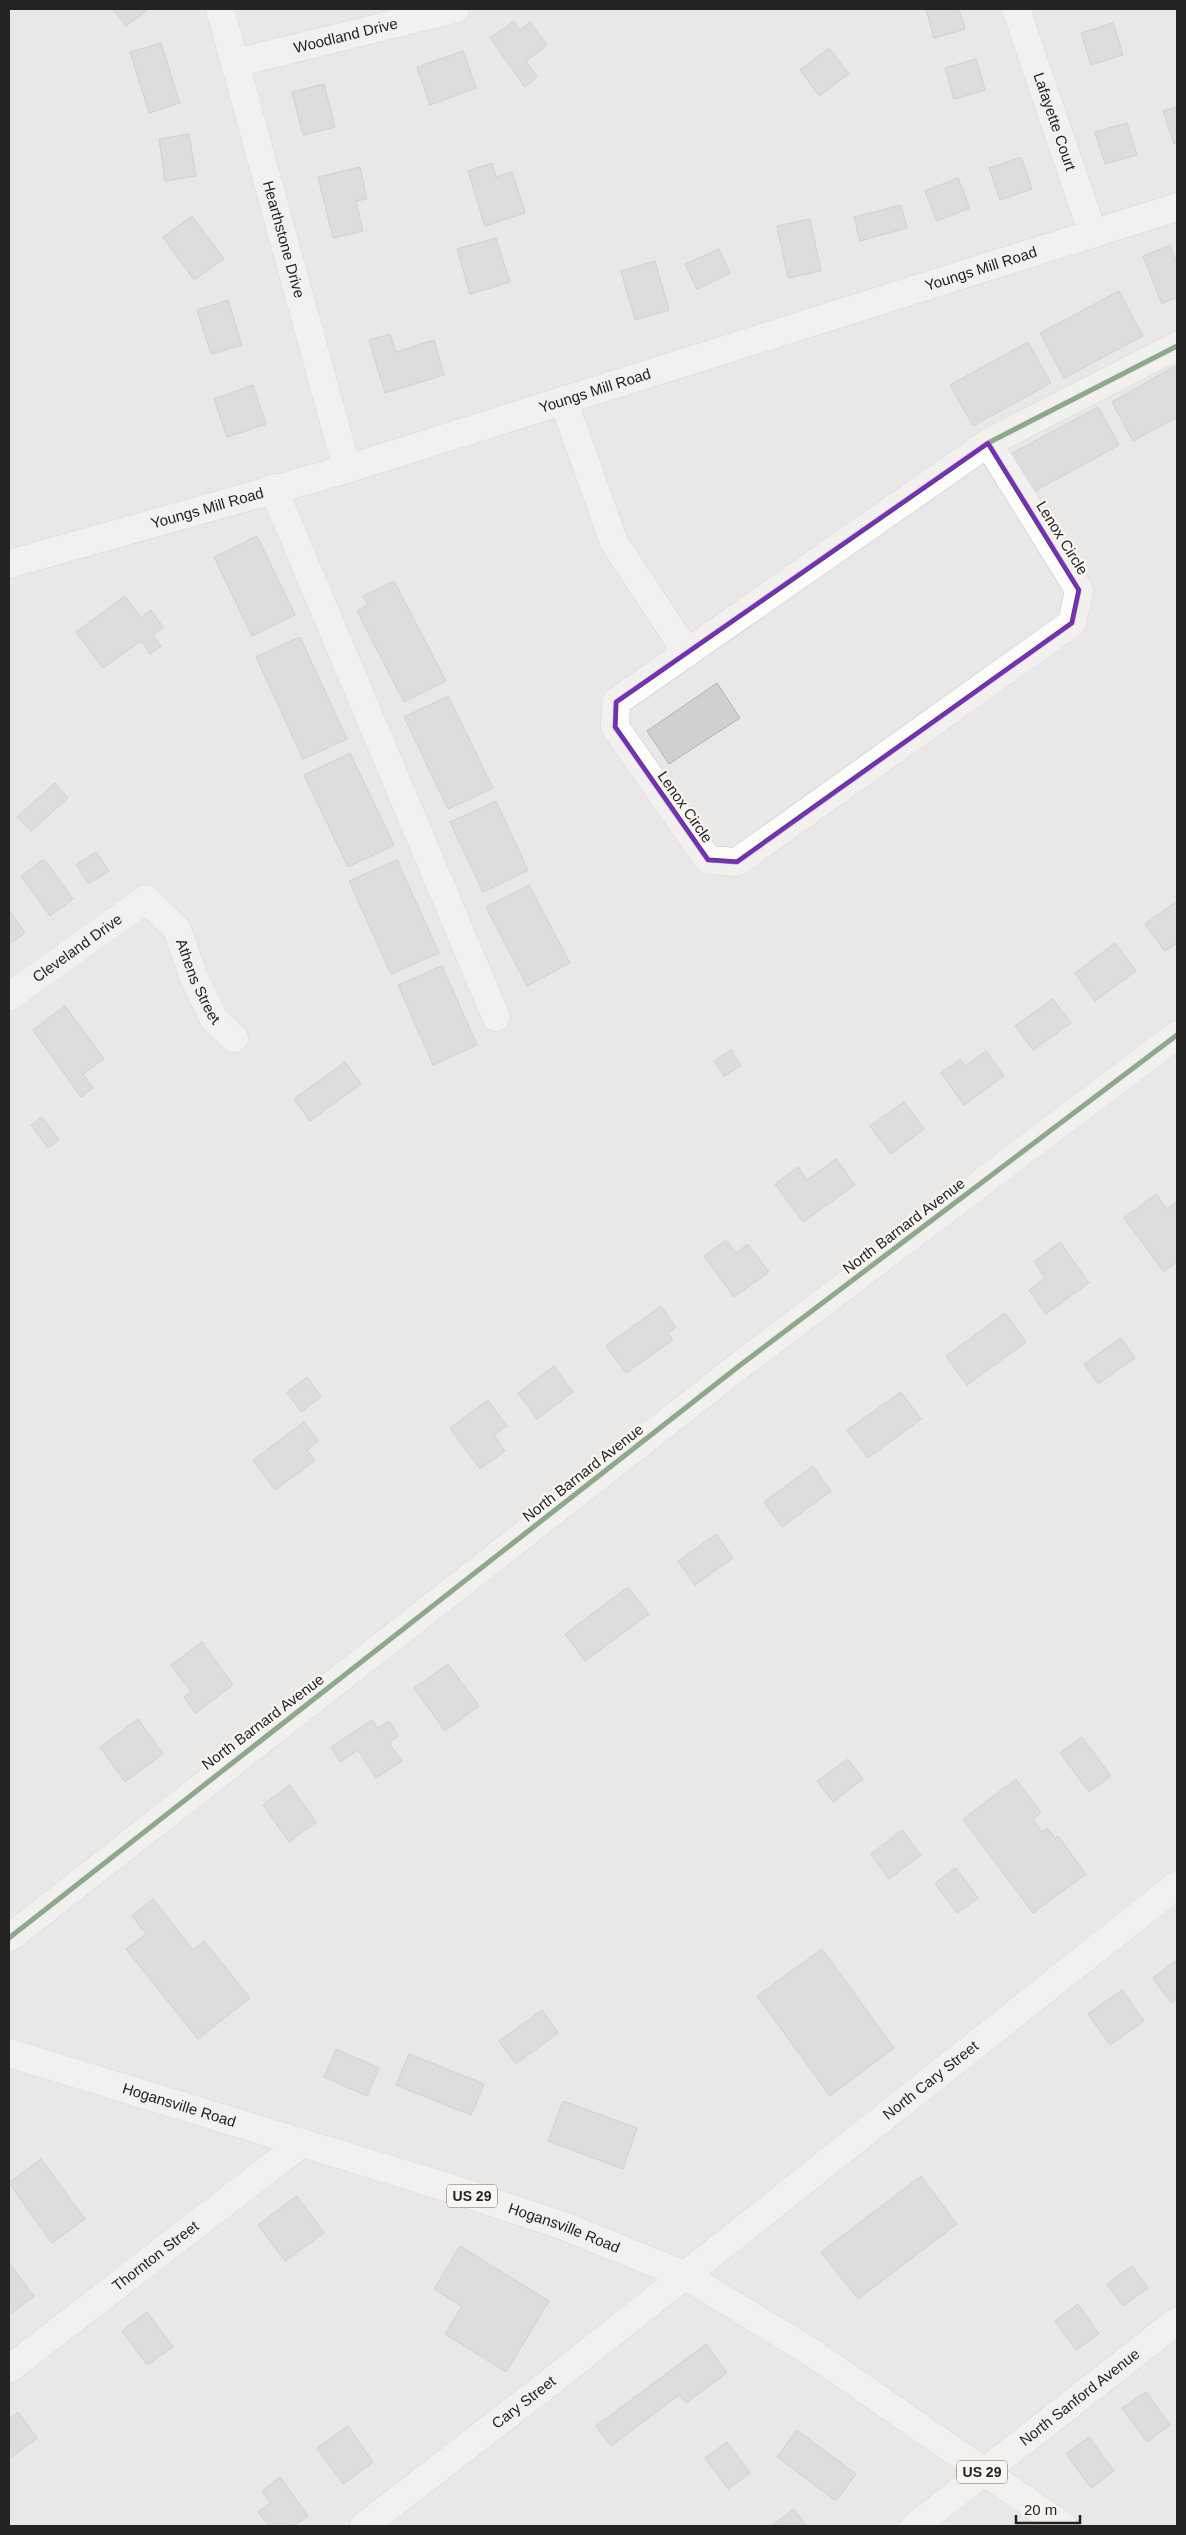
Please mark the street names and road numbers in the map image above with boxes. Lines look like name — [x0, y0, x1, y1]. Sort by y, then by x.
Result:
street label: Woodland Drive — [292, 14, 399, 56]
street label: Lafayette Court — [1030, 70, 1080, 174]
street label: Hearthstone Drive — [260, 179, 308, 300]
street label: Youngs Mill Road — [923, 243, 1039, 294]
street label: Youngs Mill Road — [537, 365, 653, 416]
street label: Youngs Mill Road — [149, 484, 265, 532]
street label: Lenox Circle — [1033, 498, 1092, 578]
street label: Lenox Circle — [655, 768, 716, 846]
street label: Cleveland Drive — [29, 910, 125, 985]
street label: Athens Street — [173, 936, 224, 1028]
street label: North Barnard Avenue — [839, 1174, 968, 1277]
street label: North Barnard Avenue — [519, 1420, 646, 1525]
street label: North Barnard Avenue — [198, 1670, 327, 1773]
street label: North Cary Street — [879, 2036, 982, 2123]
street label: Hogansville Road — [121, 2079, 238, 2130]
road number: US 29 — [447, 2184, 497, 2208]
street label: Hogansville Road — [506, 2199, 622, 2256]
street label: Thornton Street — [109, 2217, 202, 2294]
street label: North Sanford Avenue — [1016, 2345, 1143, 2449]
street label: Cary Street — [488, 2372, 559, 2432]
road number: US 29 — [957, 2460, 1007, 2484]

